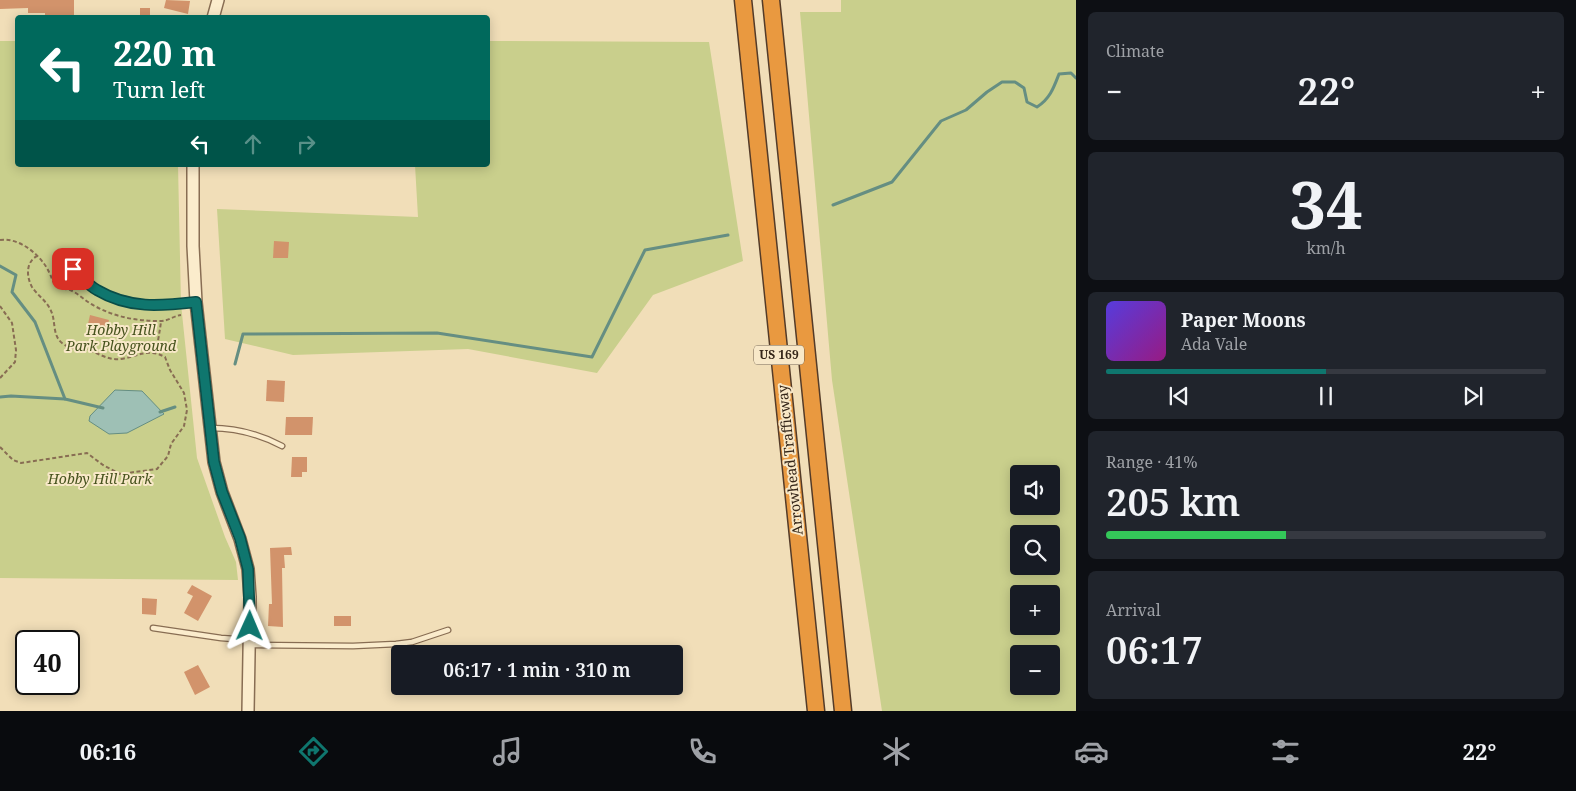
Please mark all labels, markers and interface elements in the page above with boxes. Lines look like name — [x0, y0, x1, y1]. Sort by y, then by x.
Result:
text: 220 m — [113, 29, 216, 76]
icon: left — [30, 35, 95, 100]
text: Climate — [1106, 40, 1164, 62]
text: 22° — [1297, 64, 1355, 116]
text: − — [1106, 72, 1122, 110]
text: + — [1530, 72, 1546, 110]
text: Turn left — [113, 74, 205, 104]
icon: left — [186, 130, 214, 158]
icon: ahead — [239, 130, 267, 158]
icon: right — [292, 130, 320, 158]
text: 34 — [1289, 160, 1363, 248]
text: km/h — [1306, 237, 1346, 259]
pin — [52, 248, 94, 290]
icon: arrive — [59, 255, 87, 283]
text: Paper Moons — [1181, 307, 1306, 333]
park label: Hobby Hill Park Playground — [65, 320, 177, 355]
text: Ada Vale — [1181, 333, 1247, 355]
road number: US 169 — [754, 346, 804, 364]
icon: previous — [1165, 382, 1193, 410]
icon: pause — [1312, 382, 1340, 410]
icon: next — [1459, 382, 1487, 410]
street label: Arrowhead Trafficway — [772, 384, 807, 536]
text: Range · 41% — [1106, 451, 1198, 473]
map controls — [1010, 465, 1060, 695]
button: sound — [1010, 465, 1060, 515]
park label: Hobby Hill Park — [47, 469, 153, 488]
text: 205 km — [1106, 475, 1240, 527]
button: search — [1010, 525, 1060, 575]
button: + — [1010, 585, 1060, 635]
position arrow — [223, 599, 275, 651]
text: Arrival — [1106, 599, 1161, 621]
text: 06:17 — [1106, 623, 1203, 675]
speed limit sign: 40 — [15, 630, 80, 695]
button: − — [1010, 645, 1060, 695]
text: 06:17 · 1 min · 310 m — [443, 657, 631, 683]
icon: directions — [296, 734, 331, 769]
icon: music — [490, 734, 525, 769]
icon: phone — [685, 734, 720, 769]
icon: climate — [879, 734, 914, 769]
icon: car — [1074, 734, 1109, 769]
icon: filters — [1268, 734, 1303, 769]
text: 06:16 — [80, 736, 136, 766]
text: 22° — [1463, 736, 1496, 766]

